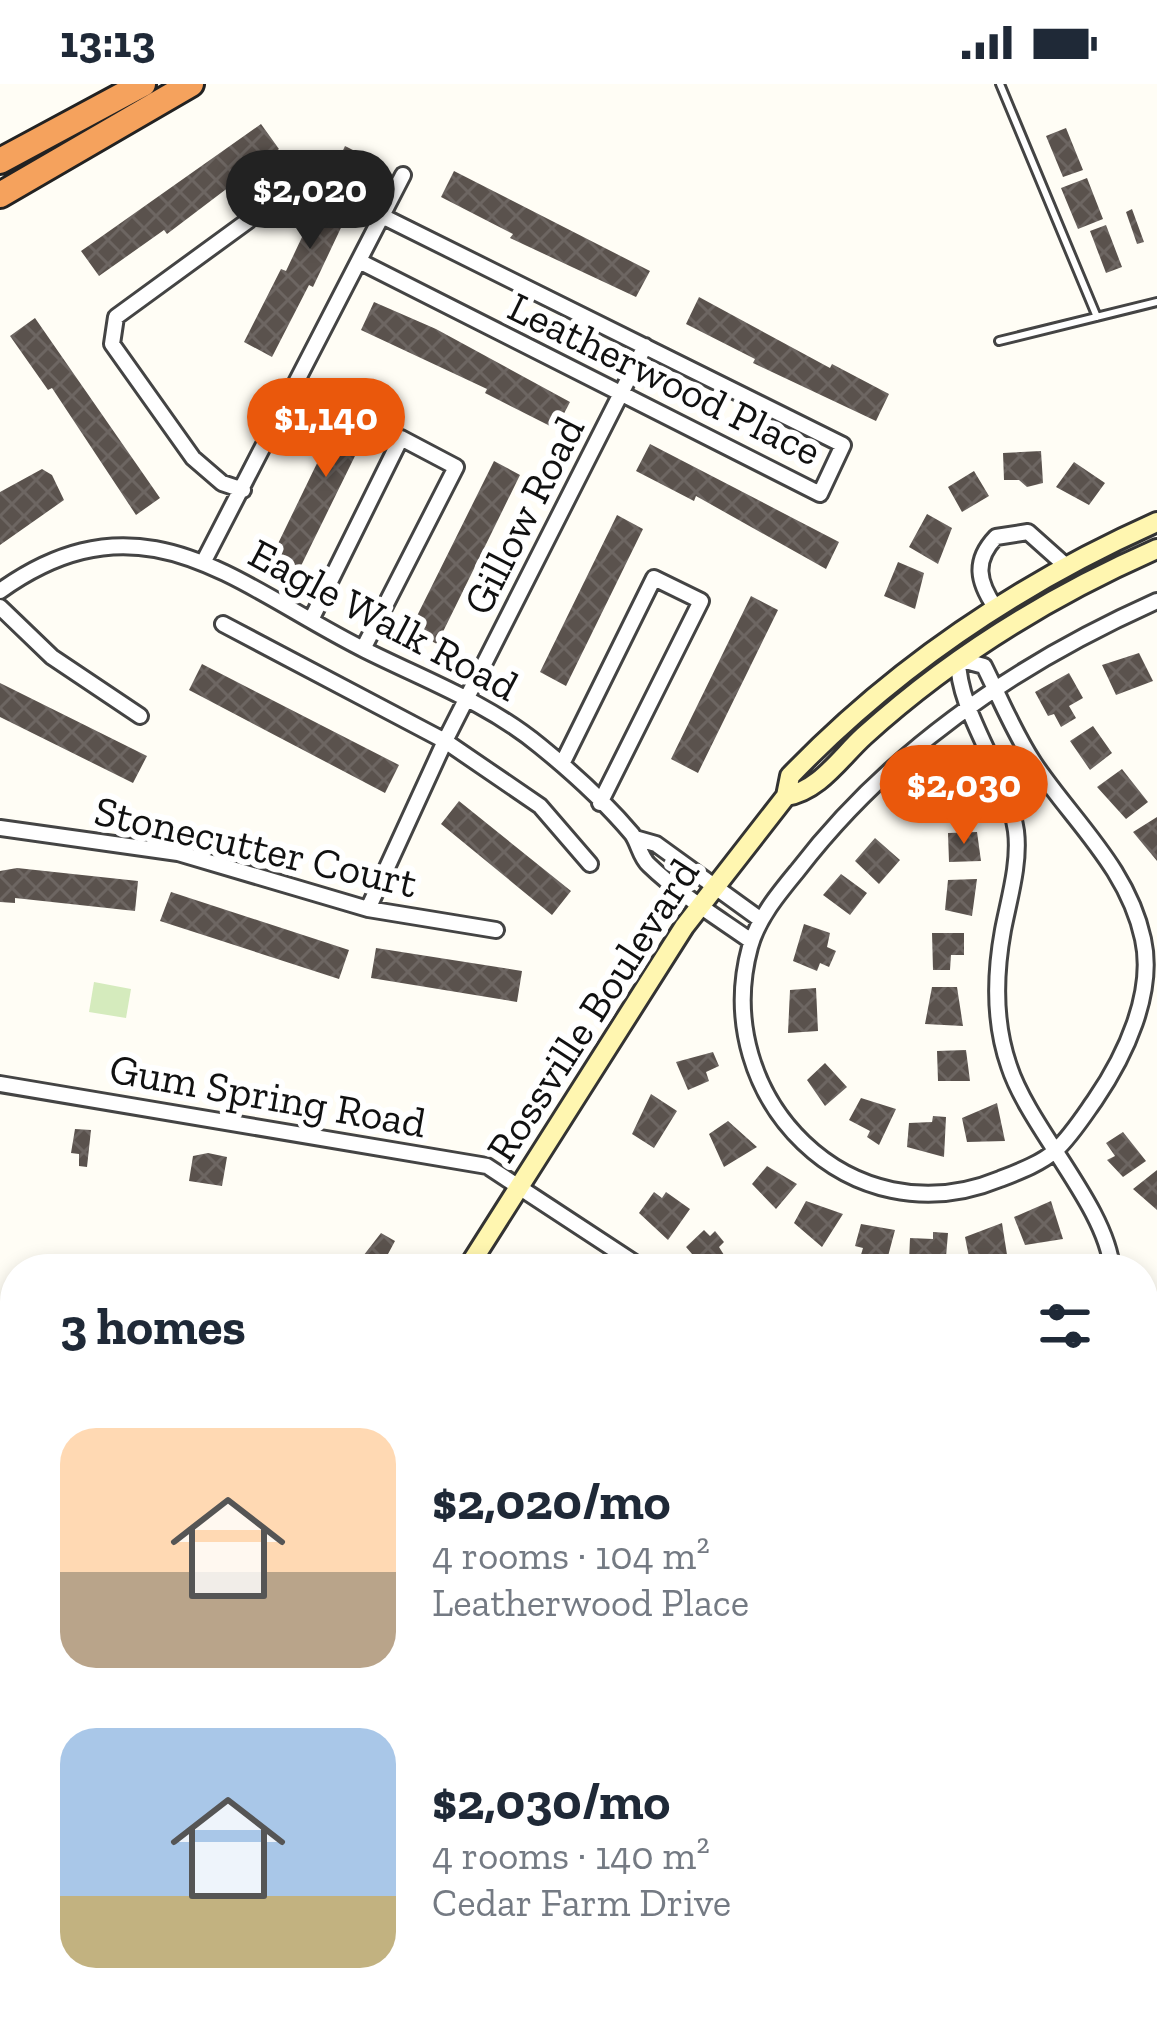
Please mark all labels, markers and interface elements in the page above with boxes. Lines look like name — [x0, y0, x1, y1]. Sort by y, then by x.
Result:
text: 13:13 — [60, 15, 156, 69]
pin: $2,020 — [212, 150, 408, 252]
text: $2,020 — [253, 165, 367, 212]
street label: Leatherwood Place — [500, 281, 829, 476]
pin: $1,140 — [228, 378, 424, 480]
text: $1,140 — [274, 393, 378, 440]
street label: Gillow Road — [452, 408, 595, 623]
street label: Eagle Walk Road — [240, 527, 527, 712]
pin: $2,030 — [866, 745, 1062, 847]
text: $2,030 — [907, 760, 1021, 807]
street label: Stonecutter Court — [90, 785, 422, 908]
street label: Rossville Boulevard — [475, 849, 710, 1172]
street label: Gum Spring Road — [106, 1043, 430, 1148]
icon: filters — [1032, 1293, 1098, 1359]
text: 3 homes — [60, 1296, 246, 1357]
text: $2,020/mo — [432, 1471, 670, 1532]
icon: home — [156, 1476, 300, 1620]
text: 4 rooms · 104 m² — [432, 1532, 710, 1579]
text: Leatherwood Place — [432, 1579, 749, 1626]
text: $2,030/mo — [432, 1771, 670, 1832]
icon: home — [156, 1776, 300, 1920]
text: 4 rooms · 140 m² — [432, 1832, 710, 1879]
text: Cedar Farm Drive — [432, 1879, 731, 1926]

